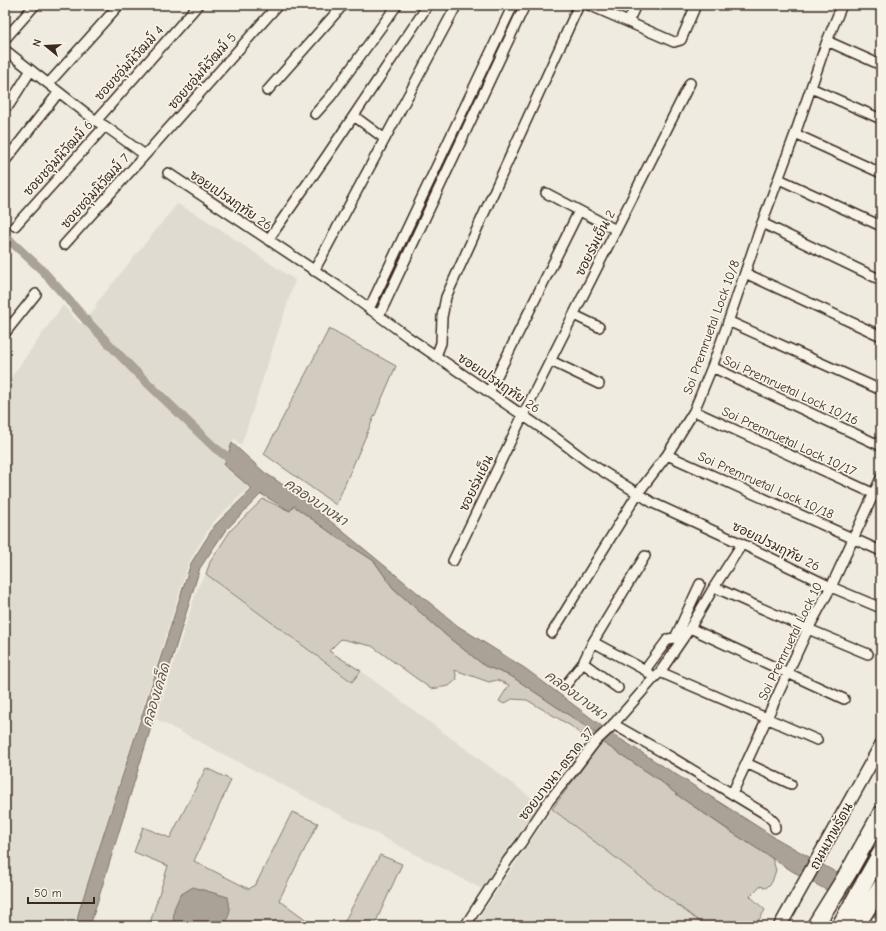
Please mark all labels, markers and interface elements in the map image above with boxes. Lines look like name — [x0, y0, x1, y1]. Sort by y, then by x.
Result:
street label: ซอยชอุ่มนิวัฒม์ 4 — [90, 21, 168, 105]
north arrow — [26, 26, 66, 66]
street label: ซอยชอุ่มนิวัฒม์ 5 — [163, 28, 241, 114]
text: N — [30, 38, 44, 48]
street label: ซอยชอุ่มนิวัฒม์ 6 — [19, 116, 97, 200]
street label: ซอยชอุ่มนิวัฒม์ 7 — [56, 149, 134, 233]
street label: ซอยเปรมฤทัย 26 — [187, 167, 275, 234]
street label: ซอยร่มเย็น 2 — [570, 206, 618, 278]
street label: Soi Premruetal Lock 10/8 — [680, 258, 742, 396]
street label: ซอยเปรมฤทัย 26 — [455, 350, 543, 417]
street label: Soi Premruetal Lock 10/16 — [721, 352, 861, 428]
street label: Soi Premruetal Lock 10/17 — [719, 403, 859, 479]
street label: Soi Premruetal Lock 10/18 — [696, 448, 836, 522]
street label: ซอยร่มเย็น — [454, 451, 496, 514]
water label: คลองบางนา — [281, 475, 352, 530]
street label: ซอยเปรมฤทัย 26 — [729, 518, 822, 575]
street label: Soi Premruetal Lock 10 — [755, 579, 825, 702]
water label: คลองเคล็ด — [137, 660, 174, 729]
water label: คลองบางนา — [542, 667, 611, 724]
street label: ซอยบางนา-ตราด 37 — [515, 725, 597, 823]
street label: ถนนเทพรัตน — [806, 800, 856, 872]
scale bar — [28, 879, 94, 905]
text: 50 m — [34, 886, 62, 900]

